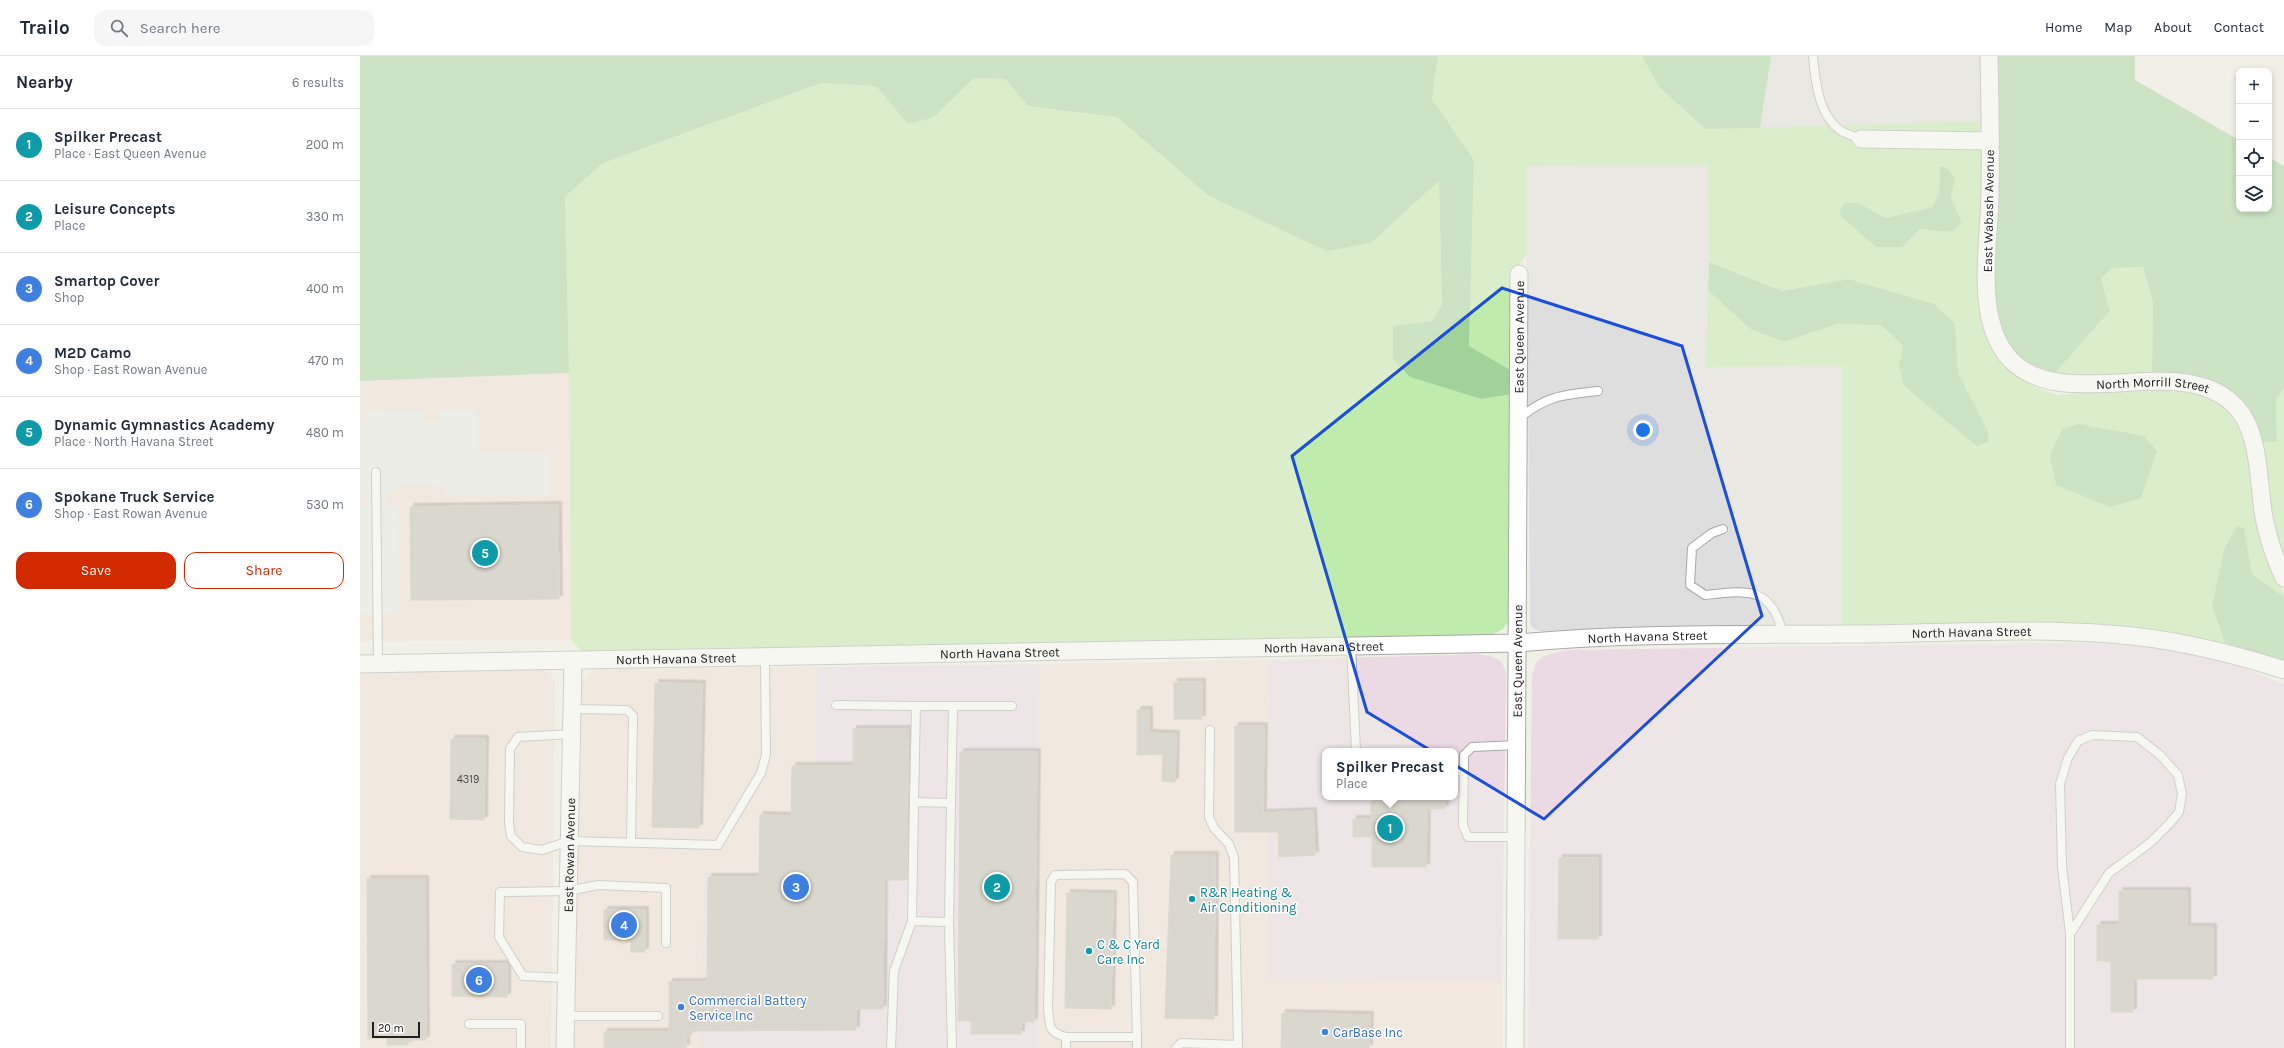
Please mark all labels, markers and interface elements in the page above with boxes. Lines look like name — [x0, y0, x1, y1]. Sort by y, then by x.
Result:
search box — [94, 10, 374, 46]
text: Trailo — [20, 17, 70, 39]
icon: search — [108, 17, 130, 39]
text: Search here — [140, 19, 221, 37]
text: Home — [2045, 19, 2082, 36]
text: Map — [2104, 19, 2132, 36]
text: About — [2154, 19, 2192, 36]
text: Contact — [2214, 19, 2264, 36]
map controls — [2236, 68, 2272, 212]
button: + — [2236, 68, 2272, 104]
text: Nearby — [16, 72, 73, 92]
text: 6 results — [292, 75, 344, 90]
button: − — [2236, 104, 2272, 140]
text: Spilker Precast — [54, 128, 162, 146]
text: 1 — [27, 137, 31, 152]
text: 200 m — [306, 137, 344, 152]
button: locate — [2236, 140, 2272, 176]
text: Place · East Queen Avenue — [54, 146, 207, 161]
street label: East Wabash Avenue — [1980, 149, 1997, 273]
button: layers — [2236, 176, 2272, 212]
text: Leisure Concepts — [54, 200, 175, 218]
text: 2 — [25, 209, 33, 224]
text: 330 m — [306, 209, 344, 224]
text: Place — [54, 218, 85, 233]
text: Smartop Cover — [54, 272, 159, 290]
street label: East Queen Avenue — [1511, 280, 1527, 393]
text: 3 — [25, 281, 33, 296]
text: 400 m — [306, 281, 344, 296]
text: Shop — [54, 290, 84, 305]
text: M2D Camo — [54, 344, 131, 362]
text: 4 — [25, 353, 33, 368]
text: 470 m — [308, 353, 344, 368]
text: Shop · East Rowan Avenue — [54, 362, 208, 377]
street label: North Morrill Street — [2096, 374, 2212, 396]
text: Dynamic Gymnastics Academy — [54, 416, 274, 434]
your location — [1633, 420, 1653, 440]
text: 5 — [25, 425, 33, 440]
text: 480 m — [306, 425, 344, 440]
text: Place · North Havana Street — [54, 434, 214, 449]
text: Spokane Truck Service — [54, 488, 215, 506]
text: 6 — [25, 497, 33, 512]
text: 530 m — [306, 497, 344, 512]
text: Shop · East Rowan Avenue — [54, 506, 208, 521]
pin: 5 — [472, 538, 498, 568]
button: Save — [16, 552, 176, 589]
button: Share — [184, 552, 344, 589]
street label: East Queen Avenue — [1510, 604, 1525, 717]
street label: North Havana Street — [1911, 624, 2032, 641]
street label: North Havana Street — [1587, 628, 1708, 646]
street label: North Havana Street — [1264, 638, 1384, 656]
street label: North Havana Street — [940, 644, 1060, 661]
street label: North Havana Street — [616, 650, 736, 667]
popup — [1322, 748, 1458, 800]
text: Spilker Precast — [1336, 758, 1444, 776]
house number: 4319 — [457, 773, 479, 786]
text: Place — [1336, 776, 1367, 791]
street label: East Rowan Avenue — [561, 797, 578, 913]
pin: 1 — [1377, 813, 1403, 843]
pin: 3 — [783, 872, 809, 902]
pin: 2 — [984, 872, 1010, 902]
place label: R&R Heating & Air Conditioning — [1200, 885, 1297, 915]
marker: R&R Heating & Air Conditioning — [1187, 894, 1197, 904]
pin: 4 — [611, 910, 637, 940]
place label: C & C Yard Care Inc — [1097, 937, 1160, 967]
marker: C & C Yard Care Inc — [1084, 946, 1094, 956]
pin: 6 — [466, 965, 492, 995]
place label: Commercial Battery Service Inc — [689, 993, 807, 1023]
marker: Commercial Battery Service Inc — [676, 1002, 686, 1012]
scale bar — [372, 1020, 420, 1039]
text: 20 m — [378, 1022, 404, 1035]
place label: CarBase Inc — [1333, 1025, 1403, 1040]
marker: CarBase Inc — [1320, 1027, 1330, 1037]

